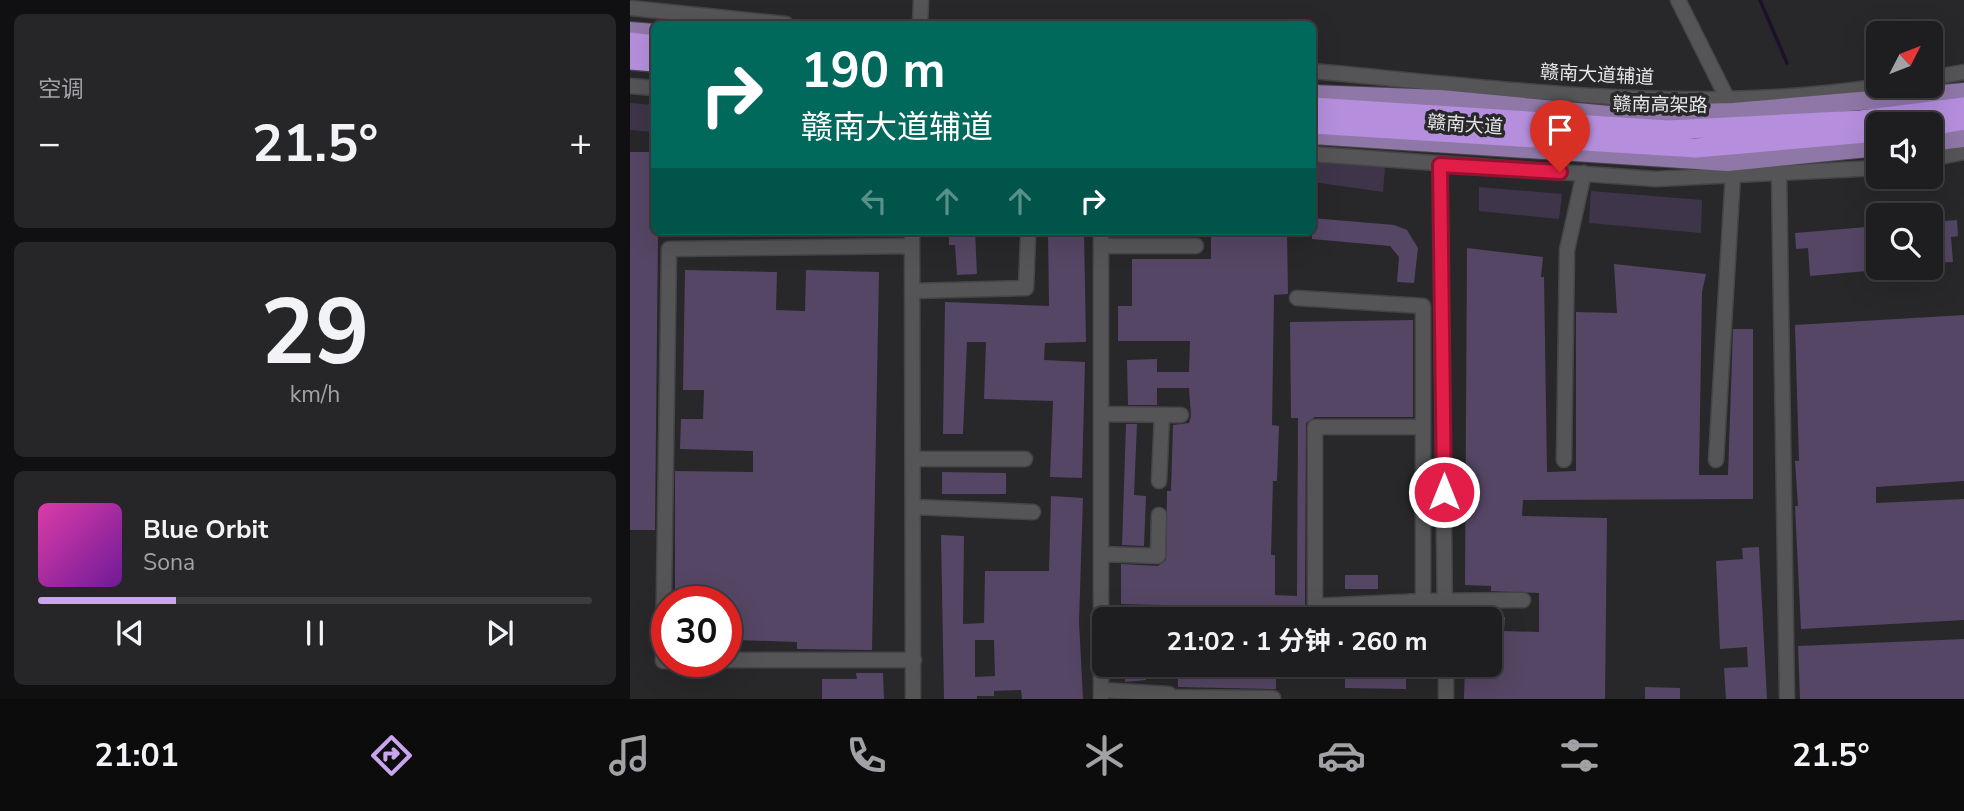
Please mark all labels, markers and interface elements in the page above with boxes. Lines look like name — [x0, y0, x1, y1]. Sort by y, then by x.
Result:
north arrow — [1866, 21, 1942, 98]
map controls — [1866, 21, 1943, 280]
text: 190 m — [801, 37, 945, 104]
icon: right — [686, 49, 777, 140]
street label: 赣南大道辅道 — [1539, 59, 1655, 91]
text: 空调 — [38, 74, 84, 105]
street label: 赣南高架路 — [1612, 91, 1708, 119]
pin — [1530, 100, 1590, 172]
text: 赣南大道辅道 — [801, 106, 993, 149]
text: 21.5° — [252, 108, 378, 179]
street label: 赣南大道 — [1426, 109, 1504, 141]
icon: arrive — [1541, 111, 1579, 149]
button: sound — [1866, 112, 1943, 189]
text: − — [38, 118, 61, 169]
text: + — [569, 118, 592, 169]
icon: left — [855, 182, 893, 220]
icon: ahead — [928, 182, 966, 220]
icon: ahead — [1001, 182, 1039, 220]
icon: right — [1074, 182, 1112, 220]
button: search — [1866, 203, 1943, 280]
text: 29 — [260, 271, 370, 395]
text: km/h — [290, 379, 340, 410]
position arrow — [1407, 455, 1481, 529]
text: Blue Orbit — [143, 512, 268, 547]
text: Sona — [143, 547, 195, 578]
speed limit sign: 30 — [651, 586, 742, 677]
icon: previous — [111, 614, 149, 652]
icon: pause — [296, 614, 334, 652]
icon: next — [481, 614, 519, 652]
text: 21:02 · 1 分钟 · 260 m — [1166, 624, 1428, 659]
icon: directions — [367, 731, 416, 780]
icon: music — [605, 731, 654, 780]
icon: phone — [842, 731, 891, 780]
icon: climate — [1080, 731, 1129, 780]
icon: car — [1317, 731, 1366, 780]
icon: filters — [1555, 731, 1604, 780]
text: 21:01 — [94, 734, 179, 777]
text: 21.5° — [1792, 734, 1870, 777]

